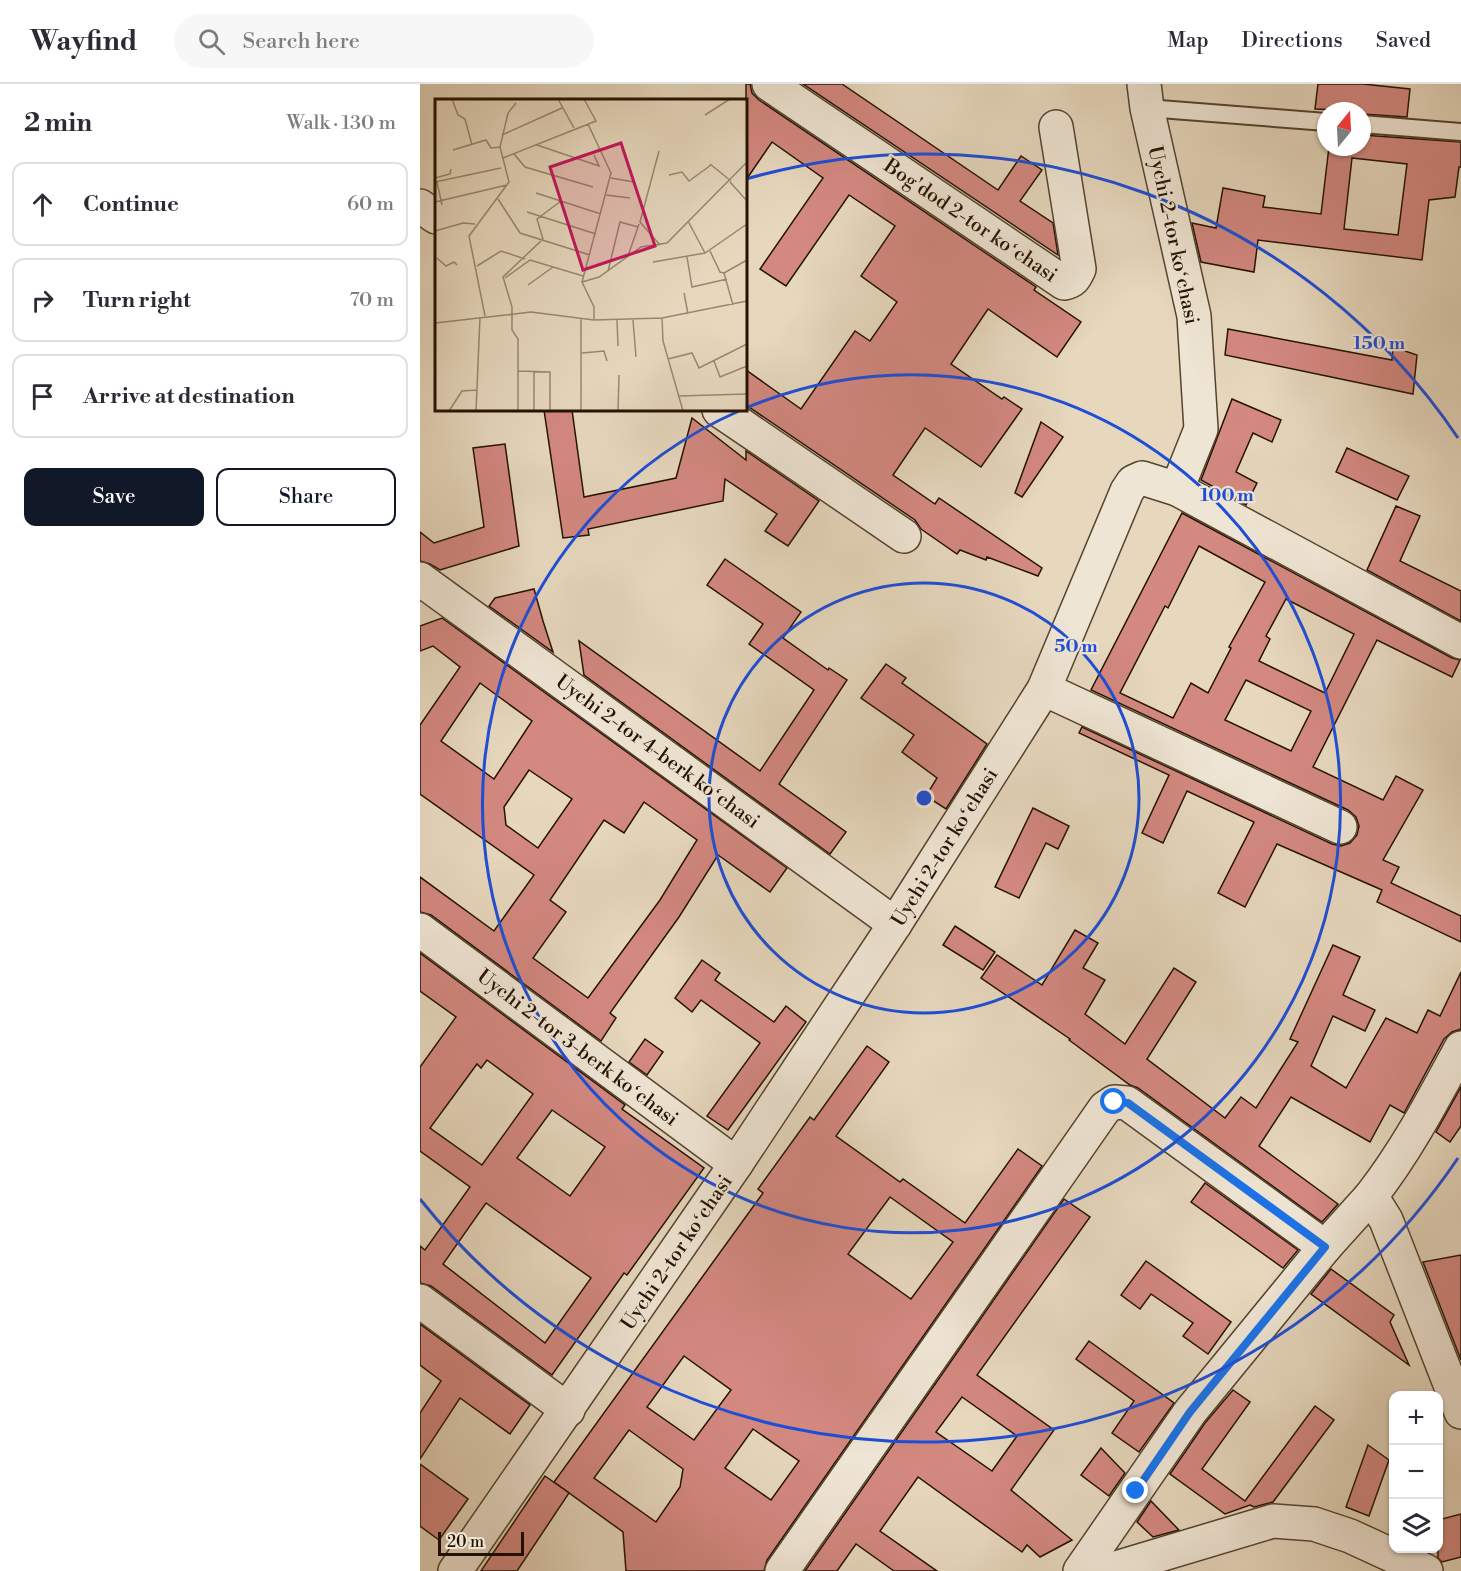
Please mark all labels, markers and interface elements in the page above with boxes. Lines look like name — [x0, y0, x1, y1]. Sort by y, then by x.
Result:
search box — [174, 14, 594, 68]
text: Wayfind — [30, 24, 138, 59]
icon: search — [195, 25, 228, 58]
text: Search here — [243, 28, 360, 55]
text: Map — [1167, 28, 1209, 54]
text: Directions — [1242, 28, 1343, 54]
text: Saved — [1376, 28, 1431, 54]
inset map — [435, 99, 747, 411]
north arrow — [1317, 102, 1371, 156]
text: 2 min — [24, 107, 92, 139]
text: Walk · 130 m — [287, 111, 396, 136]
street label: Uychi 2-tor koʻchasi — [1141, 144, 1204, 327]
street label: Bog'dod 2-tor koʻchasi — [878, 153, 1062, 289]
icon: ahead — [26, 188, 59, 221]
text: Continue — [83, 191, 179, 218]
text: 60 m — [347, 192, 394, 217]
icon: right — [26, 284, 59, 317]
text: Turn right — [83, 287, 191, 314]
text: 70 m — [350, 288, 394, 313]
text: 150 m — [1353, 332, 1406, 355]
icon: arrive — [26, 380, 59, 413]
text: Arrive at destination — [83, 383, 295, 410]
button: Save — [24, 468, 204, 526]
button: Share — [216, 468, 396, 526]
text: 100 m — [1200, 484, 1254, 507]
text: 50 m — [1054, 635, 1098, 658]
street label: Uychi 2-tor 4-berk koʻchasi — [550, 670, 764, 835]
street label: Uychi 2-tor koʻchasi — [886, 764, 1004, 932]
centre of rings — [914, 788, 934, 808]
street label: Uychi 2-tor 3-berk koʻchasi — [472, 964, 683, 1132]
route start — [1100, 1088, 1126, 1114]
street label: Uychi 2-tor koʻchasi — [616, 1170, 739, 1335]
map controls — [1389, 1391, 1443, 1553]
button: + — [1389, 1391, 1443, 1445]
button: − — [1389, 1445, 1443, 1499]
route end — [1122, 1477, 1148, 1503]
button: layers — [1389, 1499, 1443, 1553]
scale bar — [438, 1529, 524, 1556]
text: 20 m — [447, 1532, 484, 1552]

